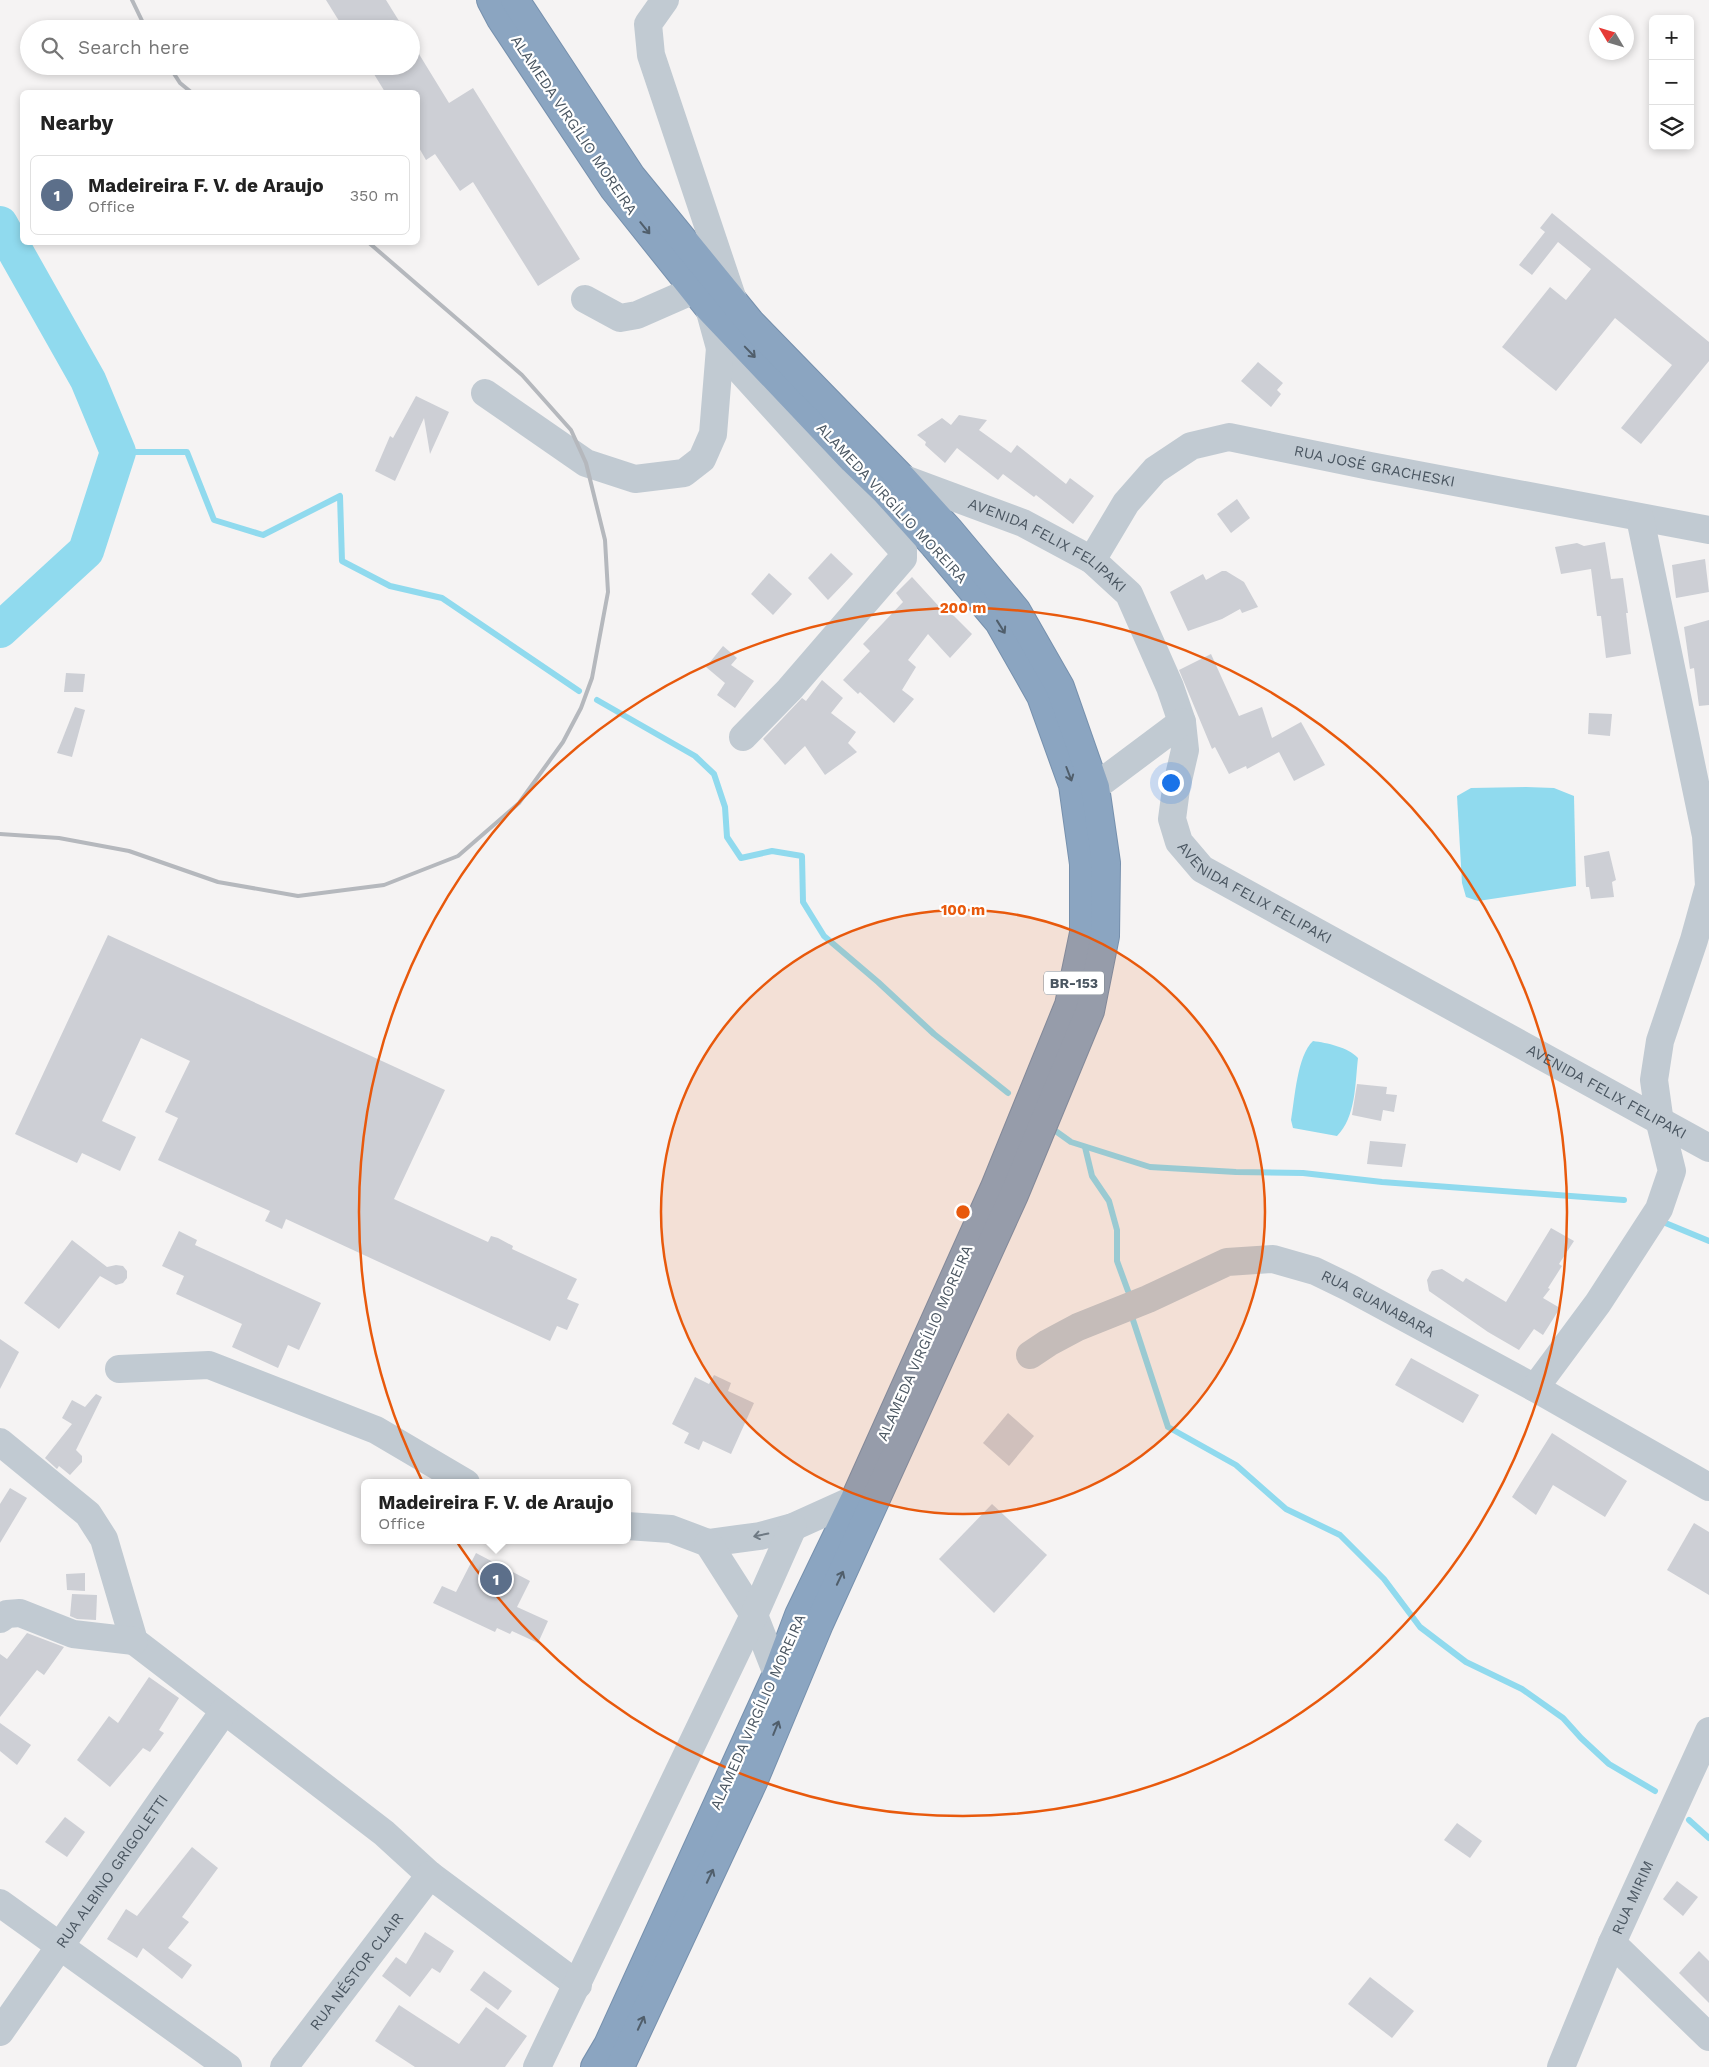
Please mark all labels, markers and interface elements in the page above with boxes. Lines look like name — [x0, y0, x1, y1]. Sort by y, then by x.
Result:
north arrow — [1589, 15, 1634, 60]
map controls — [1649, 15, 1694, 150]
button: + — [1649, 15, 1694, 60]
search box — [20, 20, 420, 75]
street label: ALAMEDA VIRGÍLIO MOREIRA — [507, 32, 641, 218]
icon: search — [38, 34, 66, 62]
text: Search here — [78, 36, 189, 59]
button: − — [1649, 60, 1694, 105]
button: layers — [1649, 105, 1694, 150]
text: Nearby — [40, 110, 113, 135]
text: Madeireira F. V. de Araujo — [88, 174, 324, 197]
text: 1 — [54, 186, 60, 205]
text: 350 m — [350, 186, 399, 205]
text: Office — [88, 197, 135, 216]
one-way arrow — [640, 222, 651, 235]
one-way arrow — [744, 346, 756, 359]
street label: ALAMEDA VIRGÍLIO MOREIRA — [813, 419, 971, 587]
street label: RUA JOSÉ GRACHESKI — [1292, 442, 1456, 491]
street label: AVENIDA FELIX FELIPAKI — [966, 494, 1130, 596]
text: 200 m — [940, 599, 986, 617]
one-way arrow — [996, 620, 1006, 634]
one-way arrow — [1065, 766, 1074, 782]
your location — [1158, 770, 1184, 796]
street label: AVENIDA FELIX FELIPAKI — [1174, 838, 1335, 948]
text: 100 m — [941, 901, 985, 919]
road number: BR-153 — [1044, 971, 1104, 994]
street label: AVENIDA FELIX FELIPAKI — [1523, 1040, 1690, 1143]
centre of rings — [954, 1203, 972, 1221]
street label: ALAMEDA VIRGÍLIO MOREIRA — [874, 1242, 976, 1444]
street label: RUA GUANABARA — [1318, 1266, 1438, 1341]
popup — [361, 1479, 631, 1544]
text: Madeireira F. V. de Araujo — [378, 1491, 614, 1514]
text: Office — [378, 1514, 425, 1533]
one-way arrow — [754, 1531, 770, 1541]
pin: 1 — [480, 1560, 512, 1598]
one-way arrow — [835, 1571, 845, 1586]
street label: ALAMEDA VIRGÍLIO MOREIRA — [707, 1611, 809, 1813]
one-way arrow — [772, 1720, 781, 1736]
street label: RUA ALBINO GRIGOLETTI — [52, 1791, 172, 1952]
street label: RUA MIRIM — [1608, 1858, 1657, 1937]
one-way arrow — [705, 1869, 715, 1884]
street label: RUA NÉSTOR CLAIR — [306, 1909, 407, 2034]
one-way arrow — [637, 2016, 647, 2031]

